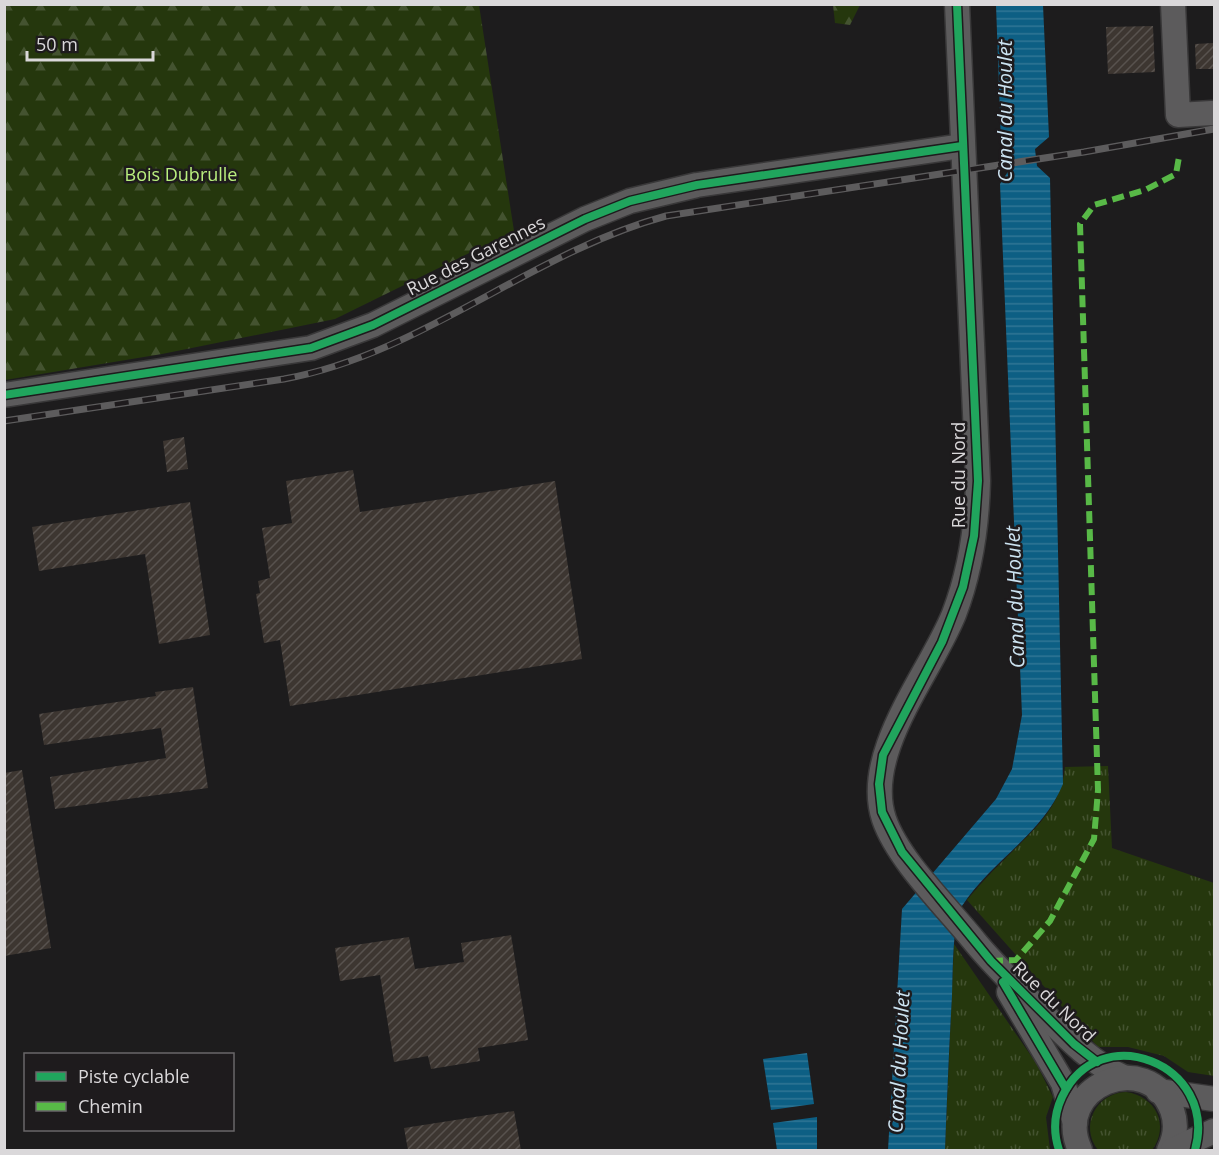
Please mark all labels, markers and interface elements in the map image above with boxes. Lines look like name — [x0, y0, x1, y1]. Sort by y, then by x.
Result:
scale bar — [27, 24, 153, 62]
text: 50 m — [36, 32, 78, 56]
water label: Canal du Houlet — [991, 38, 1018, 182]
park label: Bois Dubrulle — [125, 162, 237, 186]
street label: Rue des Garennes — [402, 210, 549, 300]
street label: Rue du Nord — [946, 422, 970, 528]
water label: Canal du Houlet — [998, 524, 1030, 669]
street label: Rue du Nord — [1008, 956, 1101, 1047]
water label: Canal du Houlet — [881, 989, 916, 1134]
legend — [24, 1053, 234, 1131]
text: Piste cyclable — [78, 1064, 190, 1088]
text: Chemin — [78, 1094, 143, 1118]

